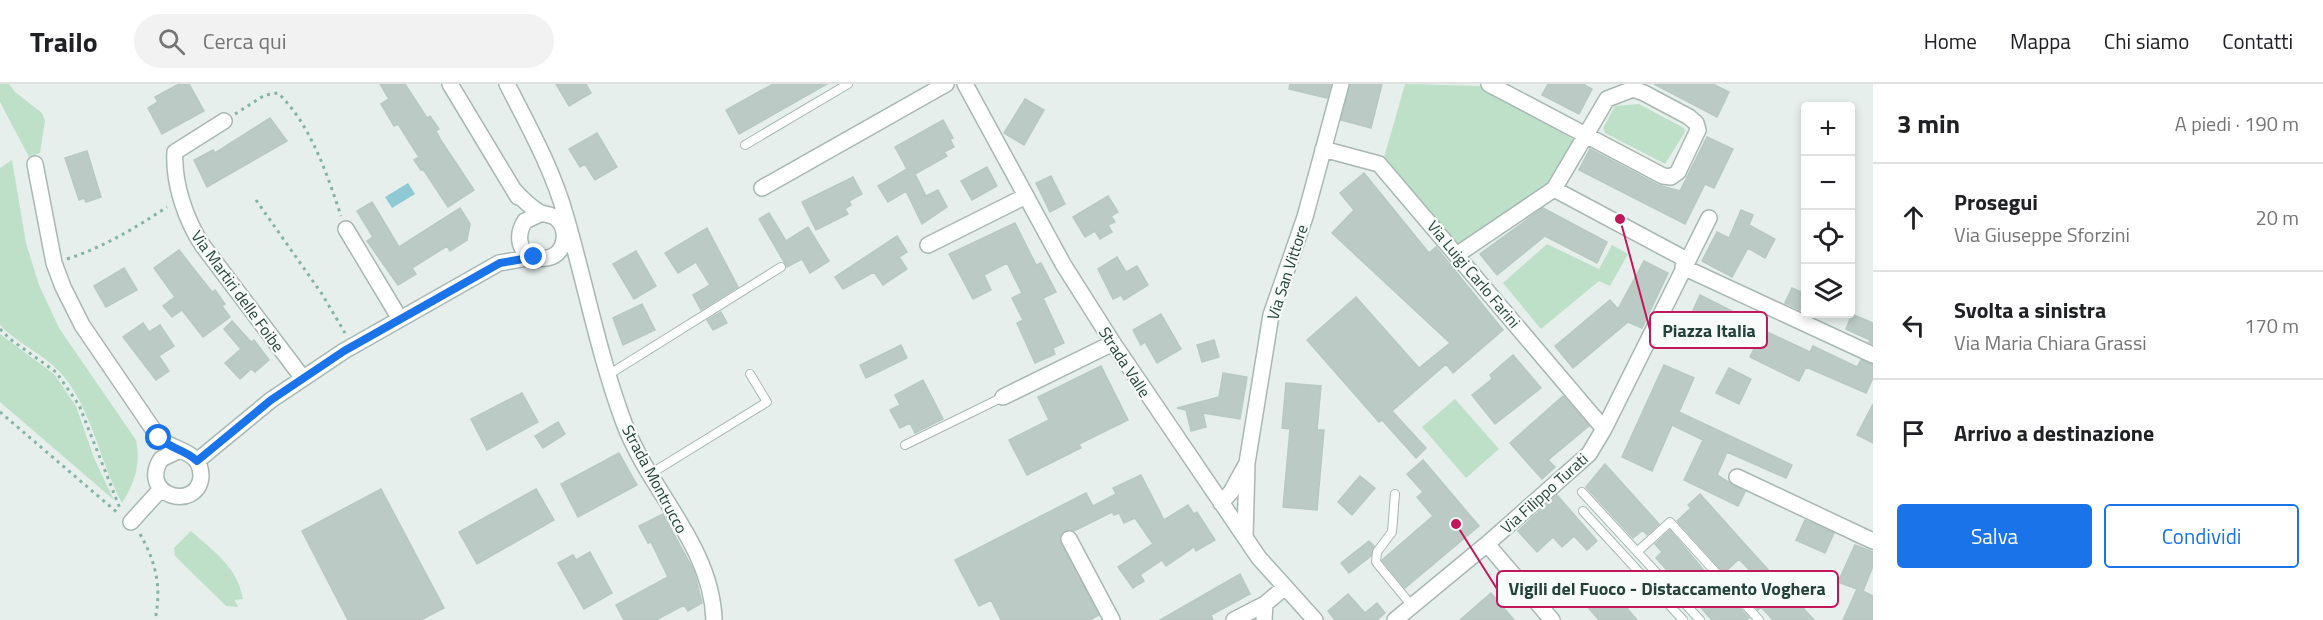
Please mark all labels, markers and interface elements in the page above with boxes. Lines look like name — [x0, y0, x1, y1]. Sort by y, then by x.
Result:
search box — [134, 14, 554, 68]
text: Trailo — [30, 20, 98, 63]
text: Cerca qui — [203, 24, 286, 58]
icon: search — [155, 25, 188, 58]
text: Home — [1924, 25, 1977, 57]
text: Mappa — [2010, 25, 2071, 57]
text: Chi siamo — [2104, 25, 2189, 57]
text: Contatti — [2222, 25, 2293, 57]
map controls — [1801, 102, 1855, 318]
button: + — [1801, 102, 1855, 156]
text: 3 min — [1897, 104, 1960, 143]
text: A piedi · 190 m — [2175, 108, 2299, 139]
button: − — [1801, 156, 1855, 210]
text: Prosegui — [1954, 185, 2038, 219]
icon: ahead — [1897, 201, 1930, 234]
text: 20 m — [2255, 202, 2299, 233]
button: locate — [1801, 210, 1855, 264]
street label: Via Luigi Carlo Farini — [1422, 215, 1526, 333]
text: Via Giuseppe Sforzini — [1954, 219, 2130, 250]
street label: Via San Vittore — [1260, 221, 1314, 323]
street label: Via Martiri delle Foibe — [186, 225, 290, 357]
route end — [520, 243, 546, 269]
button: layers — [1801, 264, 1855, 318]
text: Svolta a sinistra — [1954, 293, 2106, 327]
icon: left — [1897, 309, 1930, 342]
text: 170 m — [2244, 310, 2299, 341]
callout: Piazza Italia — [1650, 312, 1767, 348]
text: Piazza Italia — [1662, 317, 1756, 344]
street label: Strada Valle — [1093, 322, 1157, 402]
text: Via Maria Chiara Grassi — [1954, 327, 2147, 358]
text: Arrivo a destinazione — [1954, 416, 2154, 450]
icon: arrive — [1897, 417, 1930, 450]
street label: Strada Montrucco — [616, 420, 694, 538]
route start — [145, 424, 171, 450]
street label: Via Filippo Turati — [1495, 447, 1593, 539]
button: Salva — [1897, 504, 2092, 568]
button: Condividi — [2104, 504, 2299, 568]
callout: Vigili del Fuoco - Distaccamento Voghera — [1497, 571, 1838, 607]
text: Vigili del Fuoco - Distaccamento Voghera — [1508, 575, 1826, 602]

